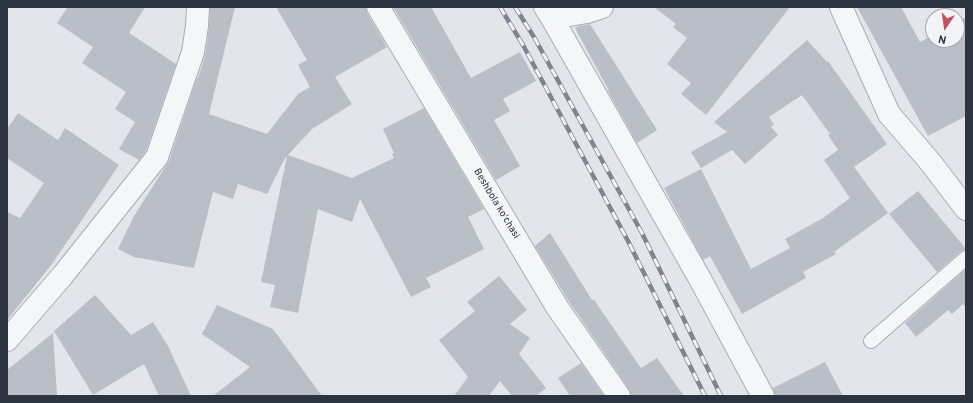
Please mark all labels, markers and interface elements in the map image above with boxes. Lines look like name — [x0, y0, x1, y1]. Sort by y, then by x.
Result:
north arrow — [925, 8, 965, 48]
text: N — [937, 31, 948, 46]
street label: Beshbola koʻchasi — [470, 167, 522, 241]

